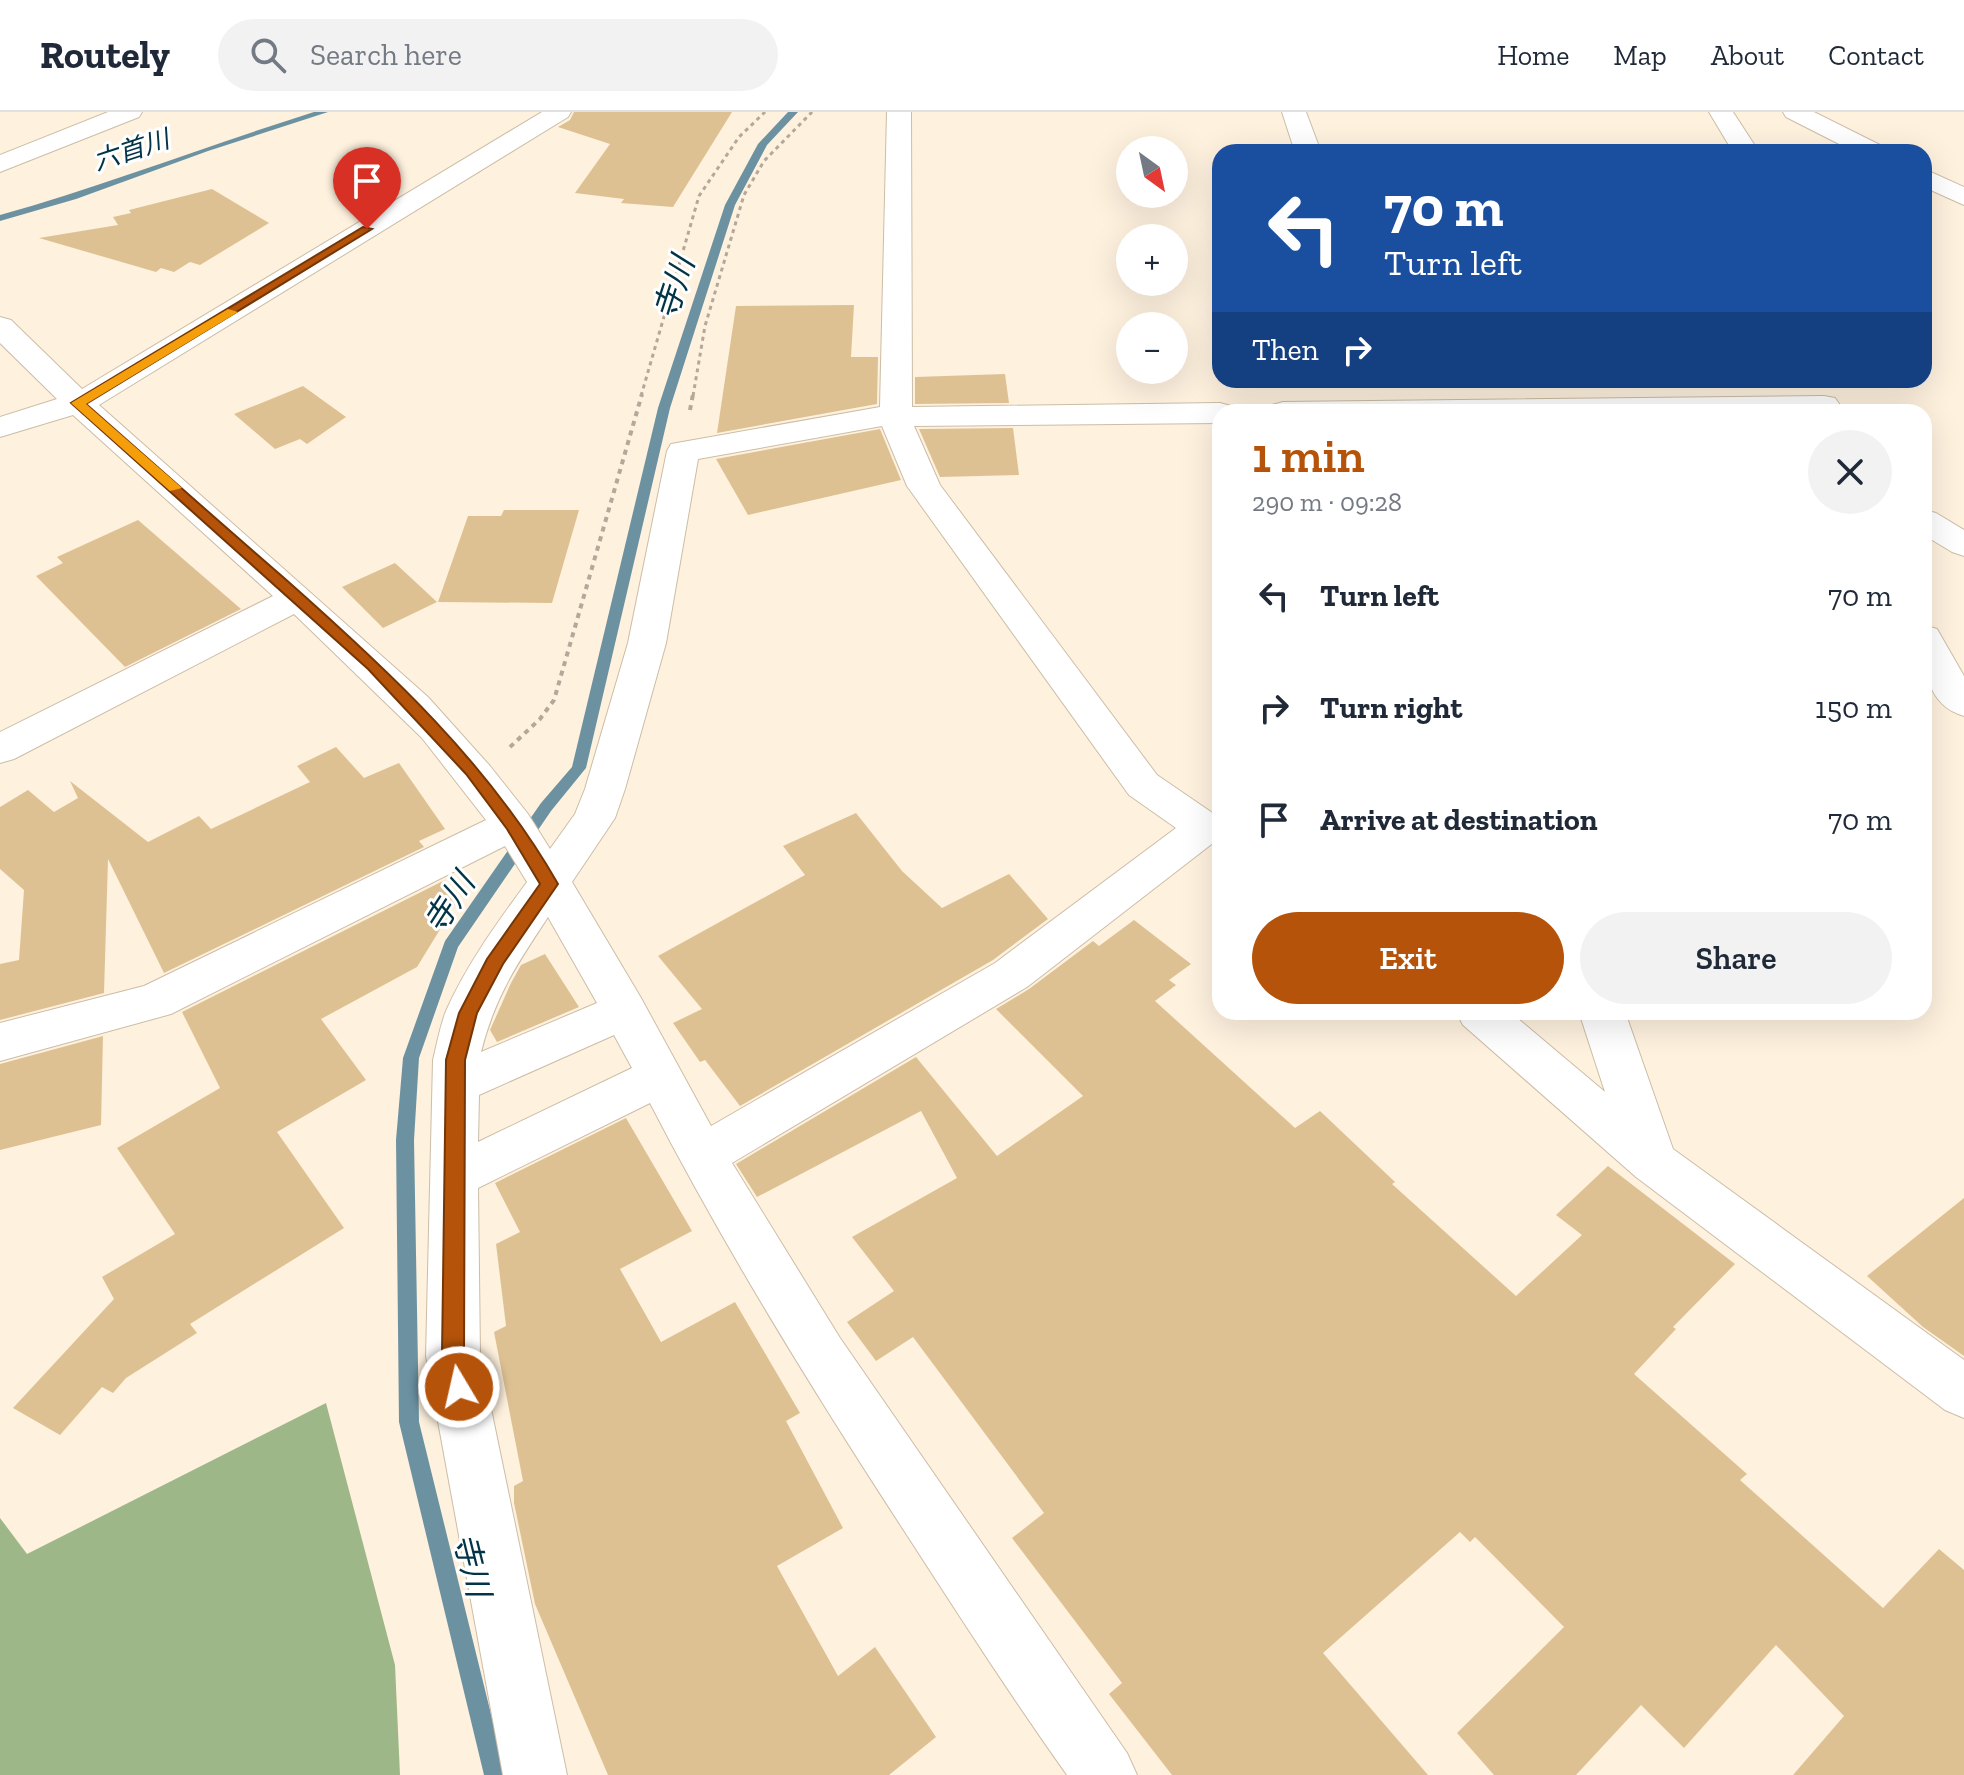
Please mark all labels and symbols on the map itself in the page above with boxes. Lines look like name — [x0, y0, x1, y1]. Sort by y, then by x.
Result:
water label: 六首川 — [89, 122, 176, 177]
north arrow — [1116, 136, 1188, 208]
pin — [333, 147, 401, 229]
water label: 寺川 — [646, 249, 703, 324]
water label: 寺川 — [416, 863, 484, 940]
position arrow — [417, 1345, 501, 1429]
water label: 寺川 — [446, 1529, 499, 1604]

